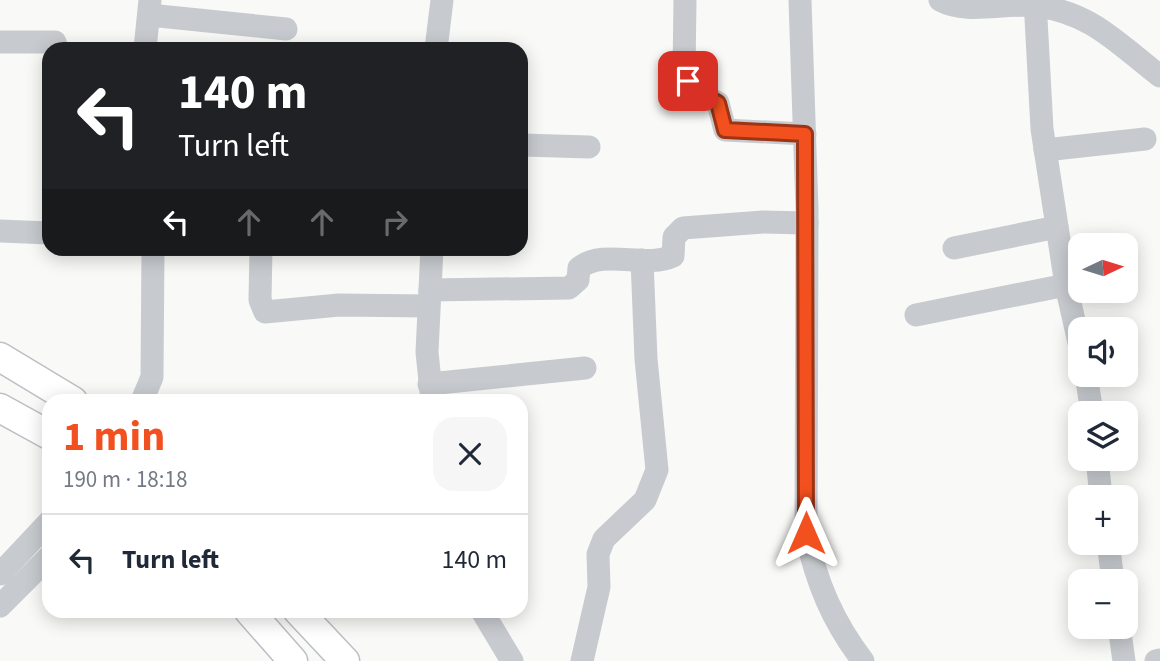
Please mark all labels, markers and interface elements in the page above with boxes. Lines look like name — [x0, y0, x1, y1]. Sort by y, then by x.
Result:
pin — [658, 51, 718, 111]
text: 140 m — [178, 58, 307, 128]
icon: arrive — [669, 62, 707, 100]
icon: left — [63, 70, 154, 161]
text: Turn left — [178, 123, 289, 169]
icon: left — [157, 203, 195, 241]
icon: ahead — [230, 203, 268, 241]
icon: ahead — [303, 203, 341, 241]
icon: right — [376, 203, 414, 241]
north arrow — [1068, 233, 1138, 303]
map controls — [1068, 233, 1138, 639]
button: sound — [1068, 317, 1138, 387]
button: layers — [1068, 401, 1138, 471]
text: 1 min — [63, 407, 165, 467]
button: close — [433, 417, 507, 491]
text: 190 m · 18:18 — [63, 463, 187, 496]
button: + — [1068, 485, 1138, 555]
position arrow — [769, 496, 843, 570]
icon: left — [63, 541, 101, 579]
text: Turn left — [122, 541, 219, 578]
text: 140 m — [441, 541, 507, 578]
button: − — [1068, 569, 1138, 639]

